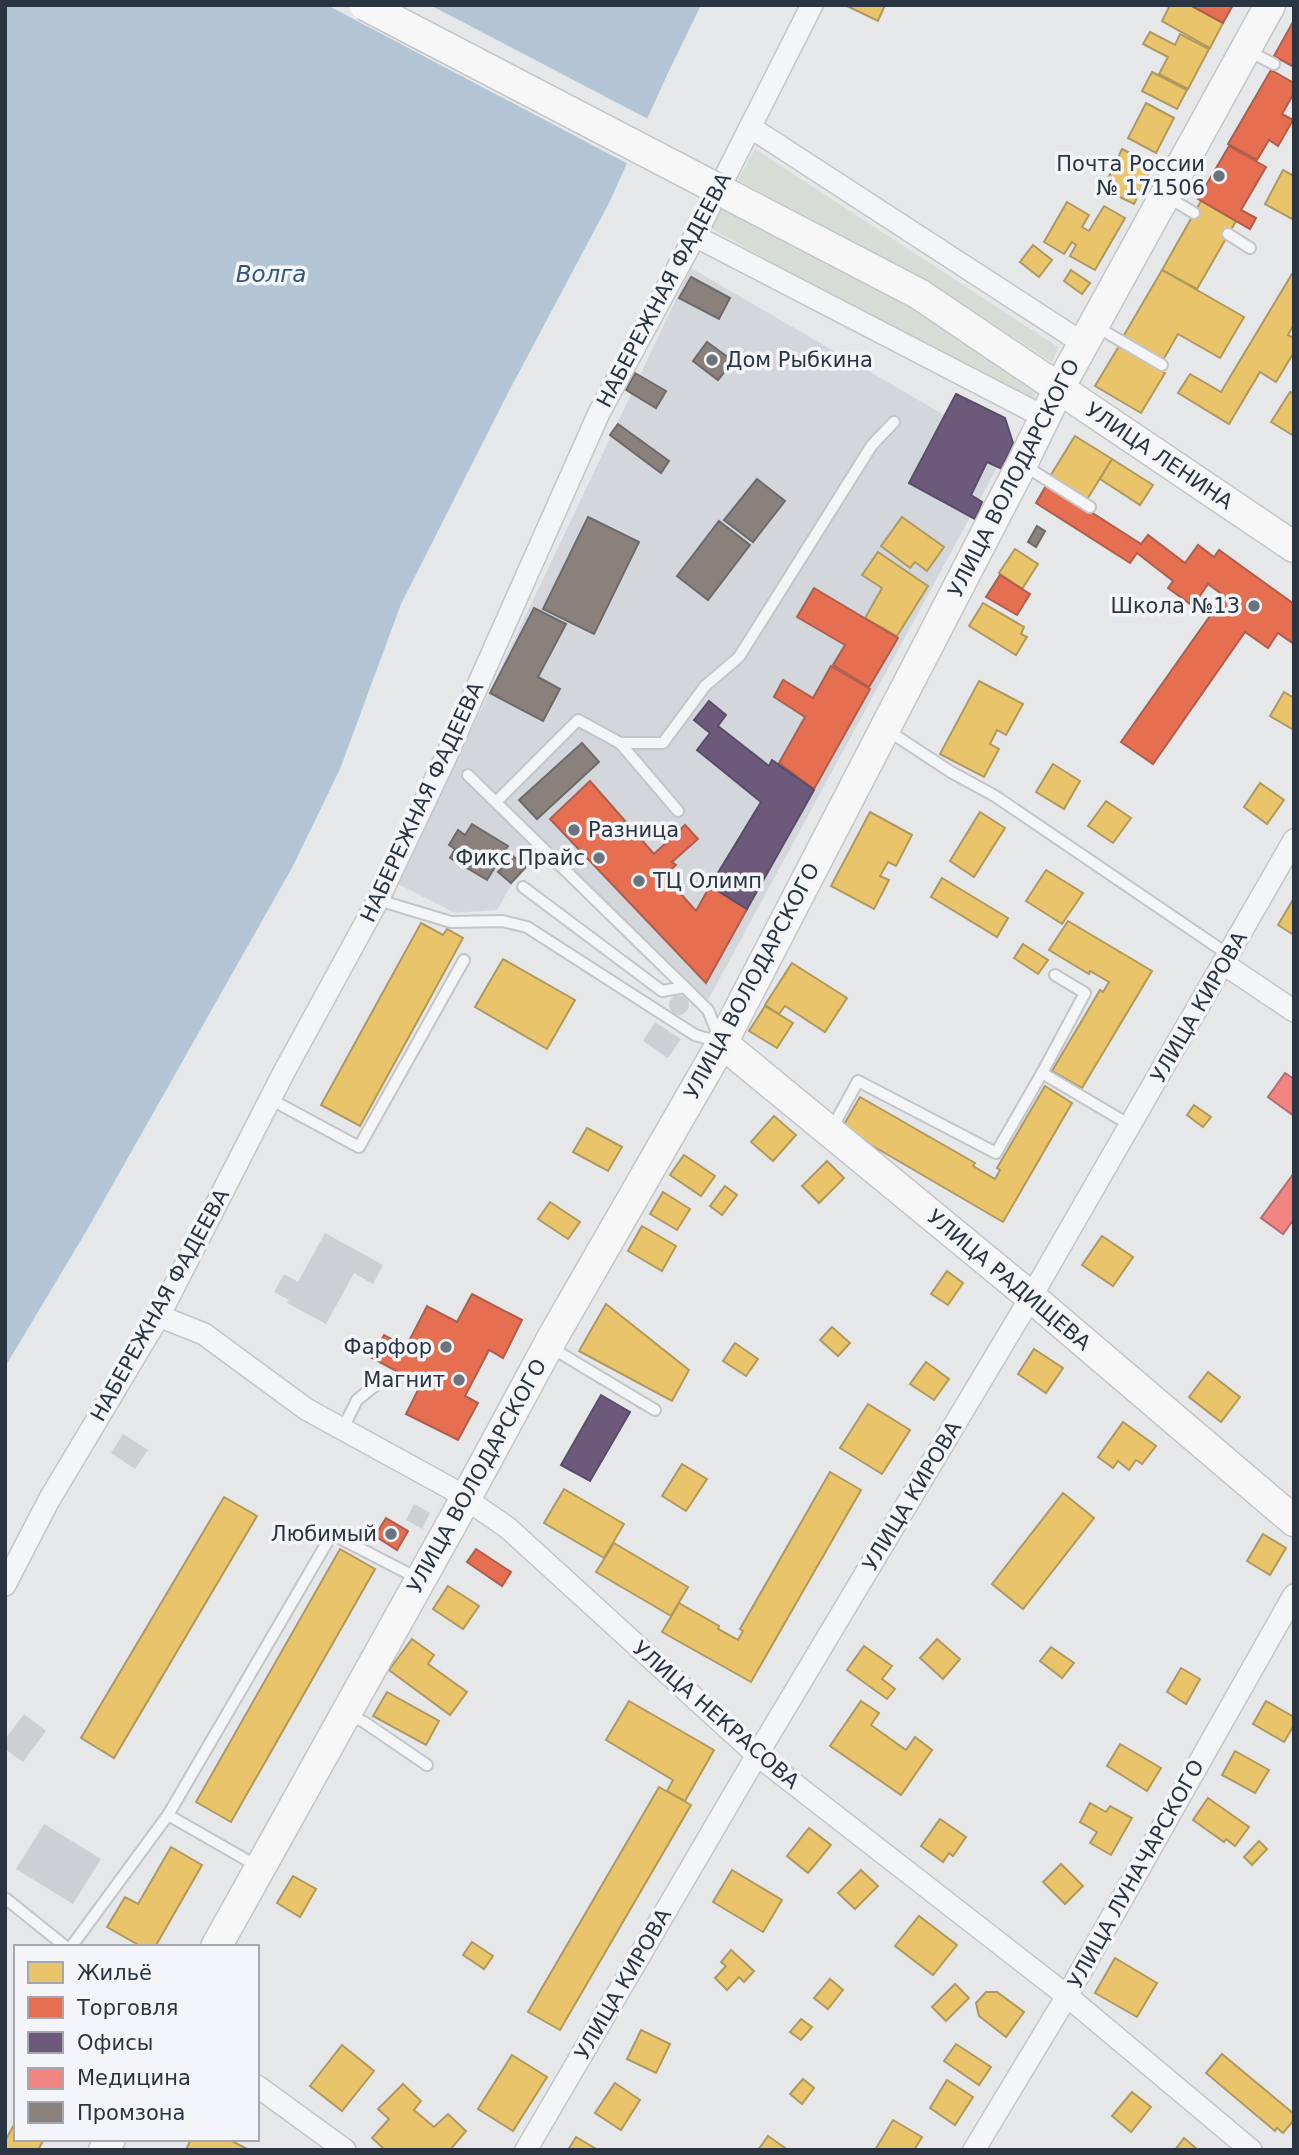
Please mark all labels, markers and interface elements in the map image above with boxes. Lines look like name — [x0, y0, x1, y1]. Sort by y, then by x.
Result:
place label: Почта России № 171506 — [1056, 152, 1205, 200]
street label: НАБЕРЕЖНАЯ ФАДЕЕВА — [592, 168, 736, 411]
marker: Почта России № 171506 — [1211, 168, 1227, 184]
water label: Волга — [236, 261, 306, 287]
place label: Дом Рыбкина — [726, 348, 873, 372]
marker: Дом Рыбкина — [704, 352, 720, 368]
street label: УЛИЦА ВОЛОДАРСКОГО — [943, 355, 1085, 601]
street label: УЛИЦА ЛЕНИНА — [1081, 398, 1238, 514]
place label: Школа №13 — [1110, 594, 1240, 618]
marker: Школа №13 — [1246, 598, 1262, 614]
street label: НАБЕРЕЖНАЯ ФАДЕЕВА — [356, 678, 488, 926]
place label: Разница — [588, 818, 679, 842]
marker: Разница — [566, 822, 582, 838]
place label: Фикс Прайс — [455, 846, 585, 870]
marker: Фикс Прайс — [591, 850, 607, 866]
street label: УЛИЦА ВОЛОДАРСКОГО — [679, 859, 825, 1103]
place label: ТЦ Олимп — [652, 869, 762, 893]
marker: ТЦ Олимп — [631, 873, 647, 889]
street label: УЛИЦА КИРОВА — [1146, 927, 1252, 1087]
street label: НАБЕРЕЖНАЯ ФАДЕЕВА — [86, 1184, 234, 1425]
street label: УЛИЦА РАДИЩЕВА — [922, 1205, 1096, 1356]
place label: Фарфор — [344, 1335, 432, 1359]
marker: Фарфор — [438, 1339, 454, 1355]
street label: УЛИЦА ВОЛОДАРСКОГО — [403, 1355, 551, 1597]
place label: Магнит — [363, 1368, 445, 1392]
marker: Магнит — [451, 1372, 467, 1388]
street label: УЛИЦА КИРОВА — [858, 1416, 966, 1575]
place label: Любимый — [271, 1522, 377, 1546]
marker: Любимый — [383, 1526, 399, 1542]
street label: УЛИЦА НЕКРАСОВА — [628, 1636, 805, 1794]
street label: УЛИЦА ЛУНАЧАРСКОГО — [1063, 1756, 1209, 1992]
street label: УЛИЦА КИРОВА — [570, 1904, 676, 2064]
legend — [14, 1945, 259, 2141]
text: Жильё — [77, 1961, 152, 1985]
text: Торговля — [76, 1996, 178, 2020]
text: Офисы — [77, 2031, 153, 2055]
text: Медицина — [77, 2066, 191, 2090]
text: Промзона — [77, 2101, 185, 2125]

